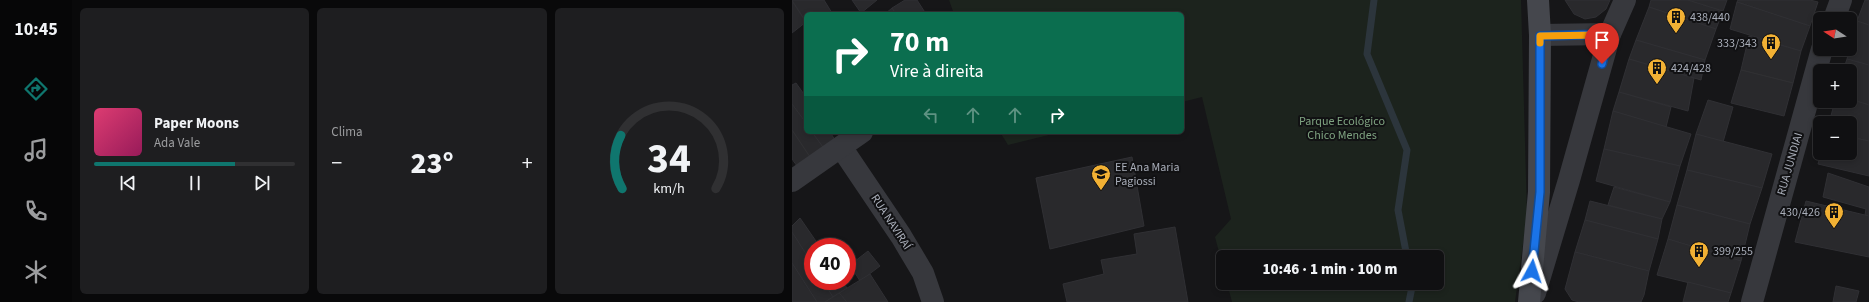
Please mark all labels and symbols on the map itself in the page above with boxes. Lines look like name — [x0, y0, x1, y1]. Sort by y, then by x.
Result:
building icon: 438/440 — [1665, 6, 1687, 34]
place label: 438/440 — [1690, 9, 1730, 26]
north arrow — [1813, 12, 1857, 56]
pin — [1585, 23, 1619, 64]
building icon: 333/343 — [1760, 32, 1782, 60]
place label: 333/343 — [1717, 35, 1757, 52]
building icon: 424/428 — [1646, 57, 1668, 85]
place label: 424/428 — [1671, 60, 1711, 77]
park label: Parque Ecológico Chico Mendes — [1299, 113, 1385, 144]
street label: RUA JUNDIAI — [1773, 131, 1807, 197]
place label: EE Ana Maria Pagiossi — [1115, 159, 1180, 190]
school or university icon: EE Ana Maria Pagiossi — [1090, 163, 1112, 191]
street label: RUA NAVIRAÍ — [867, 191, 916, 254]
building icon: 430/426 — [1823, 201, 1845, 229]
place label: 430/426 — [1780, 204, 1820, 221]
speed limit sign: 40 — [804, 238, 856, 290]
building icon: 399/255 — [1688, 240, 1710, 268]
place label: 399/255 — [1713, 243, 1753, 260]
position arrow — [1511, 250, 1553, 292]

